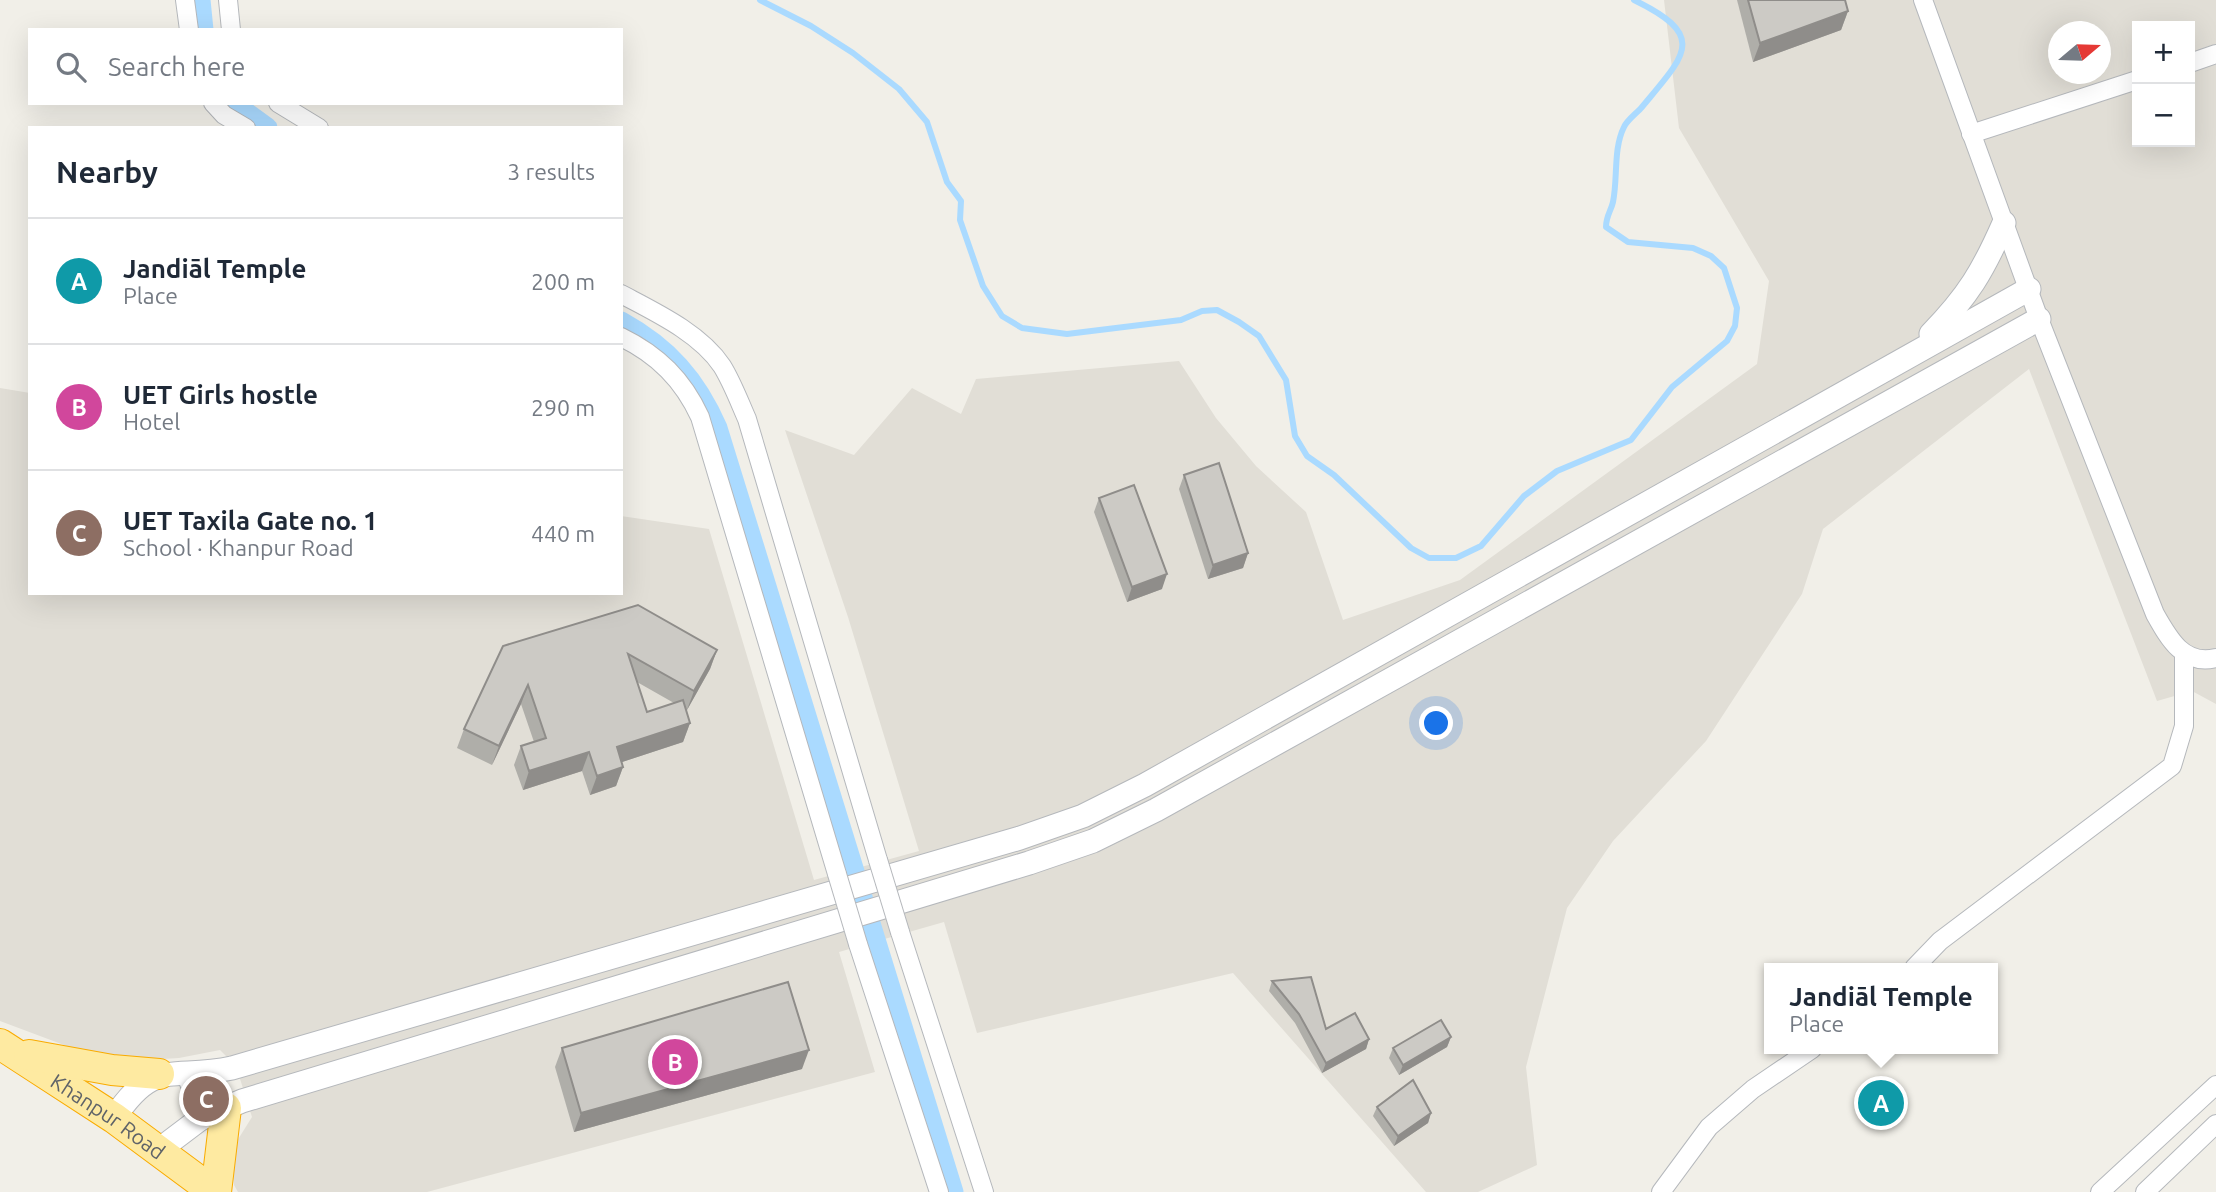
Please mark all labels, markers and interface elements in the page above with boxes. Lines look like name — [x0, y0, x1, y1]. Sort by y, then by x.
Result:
north arrow — [2048, 21, 2111, 84]
map controls — [2132, 21, 2195, 147]
button: + — [2132, 21, 2195, 84]
search box — [28, 28, 623, 105]
icon: search — [52, 48, 90, 86]
text: Search here — [108, 52, 245, 81]
button: − — [2132, 84, 2195, 147]
text: Nearby — [56, 155, 158, 189]
text: 3 results — [507, 159, 595, 184]
text: Jandiāl Temple — [123, 254, 306, 283]
text: A — [71, 269, 87, 294]
text: 200 m — [531, 269, 595, 294]
text: Place — [123, 283, 178, 308]
text: UET Girls hostle — [123, 380, 318, 409]
text: B — [71, 395, 87, 420]
text: 290 m — [531, 395, 595, 420]
text: Hotel — [123, 409, 180, 434]
text: UET Taxila Gate no. 1 — [123, 506, 378, 535]
text: C — [72, 521, 86, 546]
text: 440 m — [531, 521, 595, 546]
text: School · Khanpur Road — [123, 535, 354, 560]
your location — [1419, 706, 1453, 740]
popup — [1764, 963, 1998, 1054]
text: Jandiāl Temple — [1789, 982, 1973, 1011]
text: Place — [1789, 1011, 1844, 1036]
pin: B — [652, 1036, 698, 1088]
street label: Khanpur Road — [47, 1068, 170, 1164]
pin: C — [183, 1073, 229, 1125]
pin: A — [1858, 1077, 1904, 1129]

